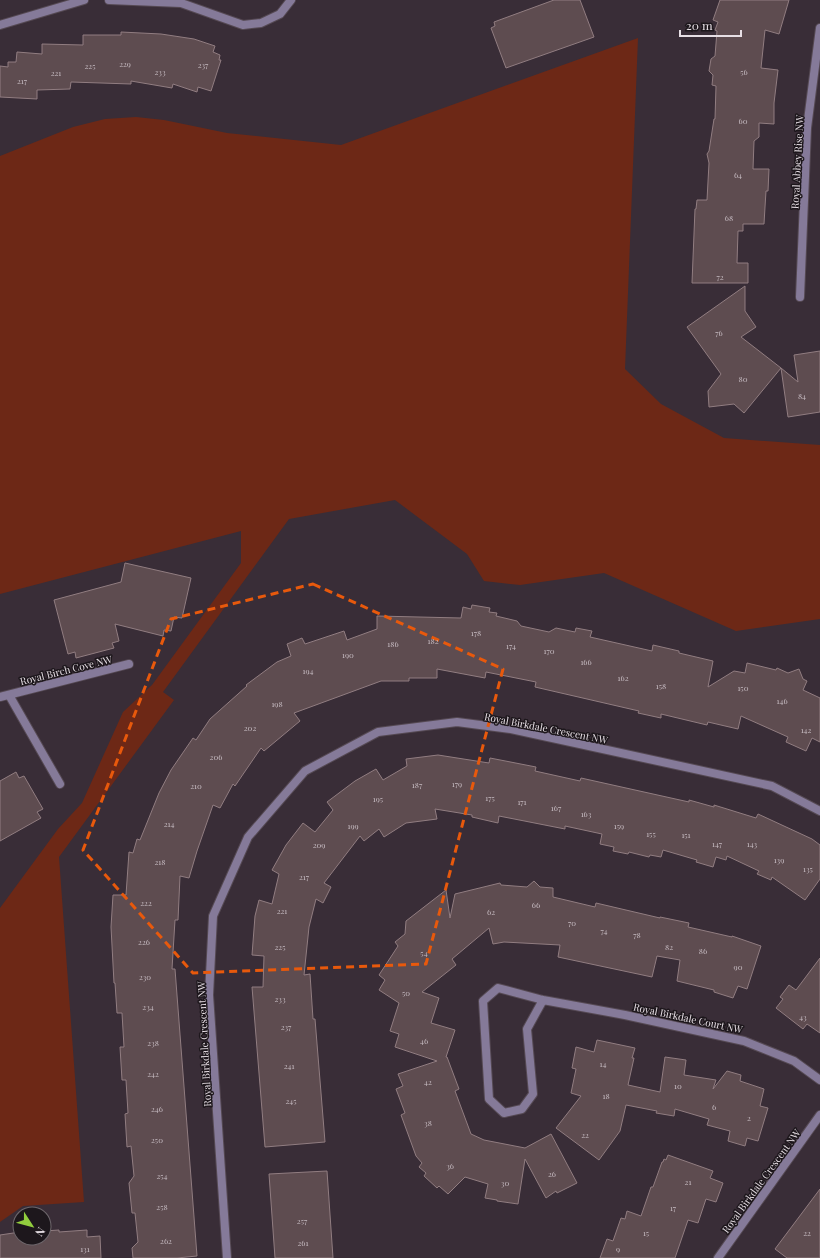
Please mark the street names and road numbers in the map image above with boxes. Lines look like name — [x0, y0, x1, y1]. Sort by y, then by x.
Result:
street label: Royal Abbey Rise NW — [788, 114, 807, 209]
street label: Royal Birch Cove NW — [18, 652, 114, 688]
street label: Royal Birkdale Crescent NW — [483, 709, 610, 747]
street label: Royal Birkdale Crescent NW — [194, 980, 214, 1107]
street label: Royal Birkdale Court NW — [632, 1000, 745, 1037]
street label: Royal Birkdale Crescent NW — [718, 1125, 804, 1236]

